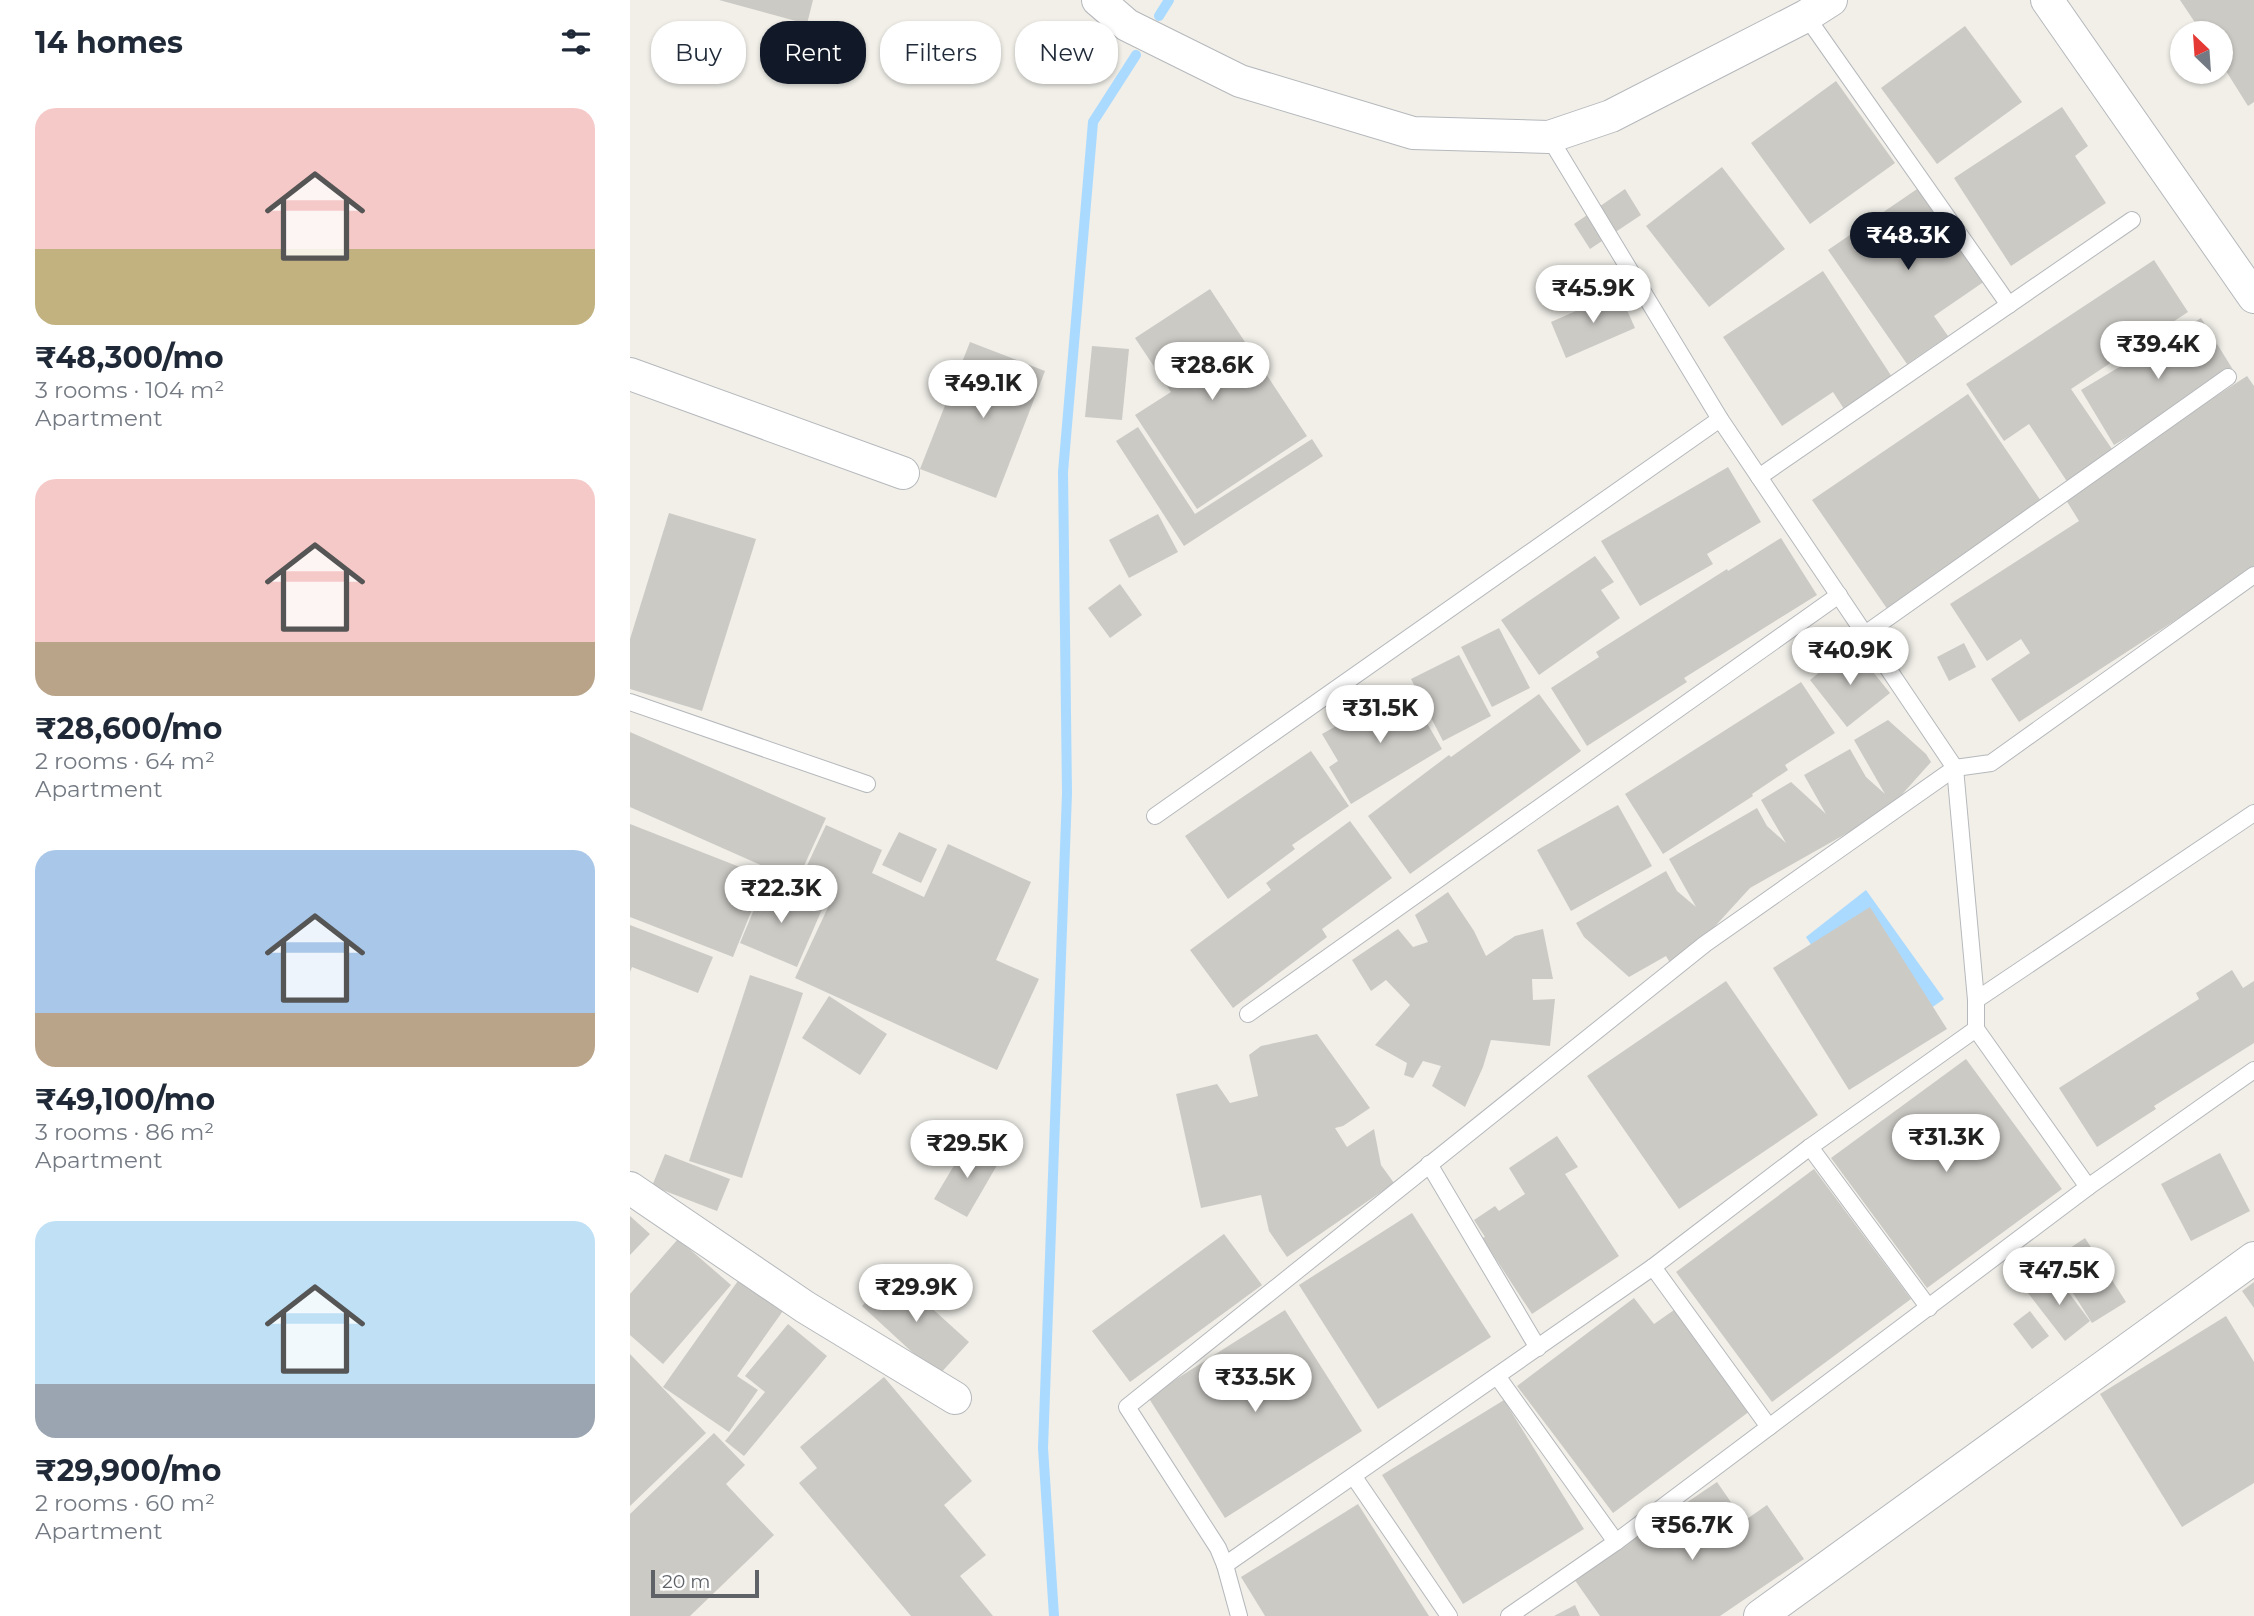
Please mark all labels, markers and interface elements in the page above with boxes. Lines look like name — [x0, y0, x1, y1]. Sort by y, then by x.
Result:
chip: Buy — [651, 21, 746, 84]
chip: Rent — [760, 21, 866, 84]
chip: Filters — [880, 21, 1001, 84]
chip: New — [1015, 21, 1118, 84]
north arrow — [2170, 21, 2233, 84]
map controls — [2170, 21, 2233, 84]
icon: filters — [557, 23, 595, 61]
text: 14 homes — [35, 24, 183, 61]
icon: home — [252, 153, 378, 279]
pin: ₹48.3K — [1851, 212, 1965, 272]
text: ₹48.3K — [1866, 221, 1950, 249]
pin: ₹45.9K — [1536, 266, 1650, 325]
text: ₹45.9K — [1552, 274, 1634, 302]
pin: ₹39.4K — [2101, 322, 2215, 381]
text: ₹39.4K — [2116, 330, 2200, 358]
text: ₹48,300/mo — [35, 339, 224, 376]
pin: ₹28.6K — [1155, 342, 1269, 402]
text: ₹28.6K — [1170, 351, 1254, 379]
pin: ₹49.1K — [926, 360, 1040, 420]
text: ₹49.1K — [944, 369, 1022, 397]
text: 3 rooms · 104 m² — [35, 376, 224, 404]
text: Apartment — [35, 404, 163, 432]
icon: home — [252, 524, 378, 650]
pin: ₹40.9K — [1793, 628, 1907, 687]
text: ₹40.9K — [1808, 636, 1892, 664]
pin: ₹31.5K — [1323, 686, 1437, 745]
text: ₹31.5K — [1342, 694, 1418, 722]
text: ₹28,600/mo — [35, 710, 222, 747]
text: 2 rooms · 64 m² — [35, 747, 215, 775]
text: Apartment — [35, 775, 163, 803]
pin: ₹22.3K — [724, 866, 838, 925]
text: ₹22.3K — [741, 874, 821, 902]
icon: home — [252, 895, 378, 1021]
text: ₹49,100/mo — [35, 1081, 215, 1118]
pin: ₹31.3K — [1889, 1114, 2003, 1174]
text: 3 rooms · 86 m² — [35, 1118, 214, 1146]
pin: ₹29.5K — [910, 1120, 1024, 1180]
text: ₹31.3K — [1908, 1123, 1984, 1151]
text: ₹29.5K — [926, 1129, 1008, 1157]
text: Apartment — [35, 1146, 163, 1174]
pin: ₹47.5K — [2002, 1248, 2116, 1307]
text: ₹47.5K — [2019, 1256, 2099, 1284]
pin: ₹29.9K — [859, 1264, 973, 1324]
icon: home — [252, 1266, 378, 1392]
text: ₹29.9K — [875, 1273, 957, 1301]
pin: ₹33.5K — [1198, 1354, 1312, 1414]
text: ₹33.5K — [1215, 1363, 1295, 1391]
text: ₹29,900/mo — [35, 1452, 221, 1489]
text: 2 rooms · 60 m² — [35, 1489, 215, 1517]
pin: ₹56.7K — [1635, 1502, 1749, 1562]
text: ₹56.7K — [1651, 1511, 1733, 1539]
text: Apartment — [35, 1517, 163, 1545]
scale bar — [651, 1567, 760, 1599]
text: 20 m — [662, 1570, 710, 1593]

